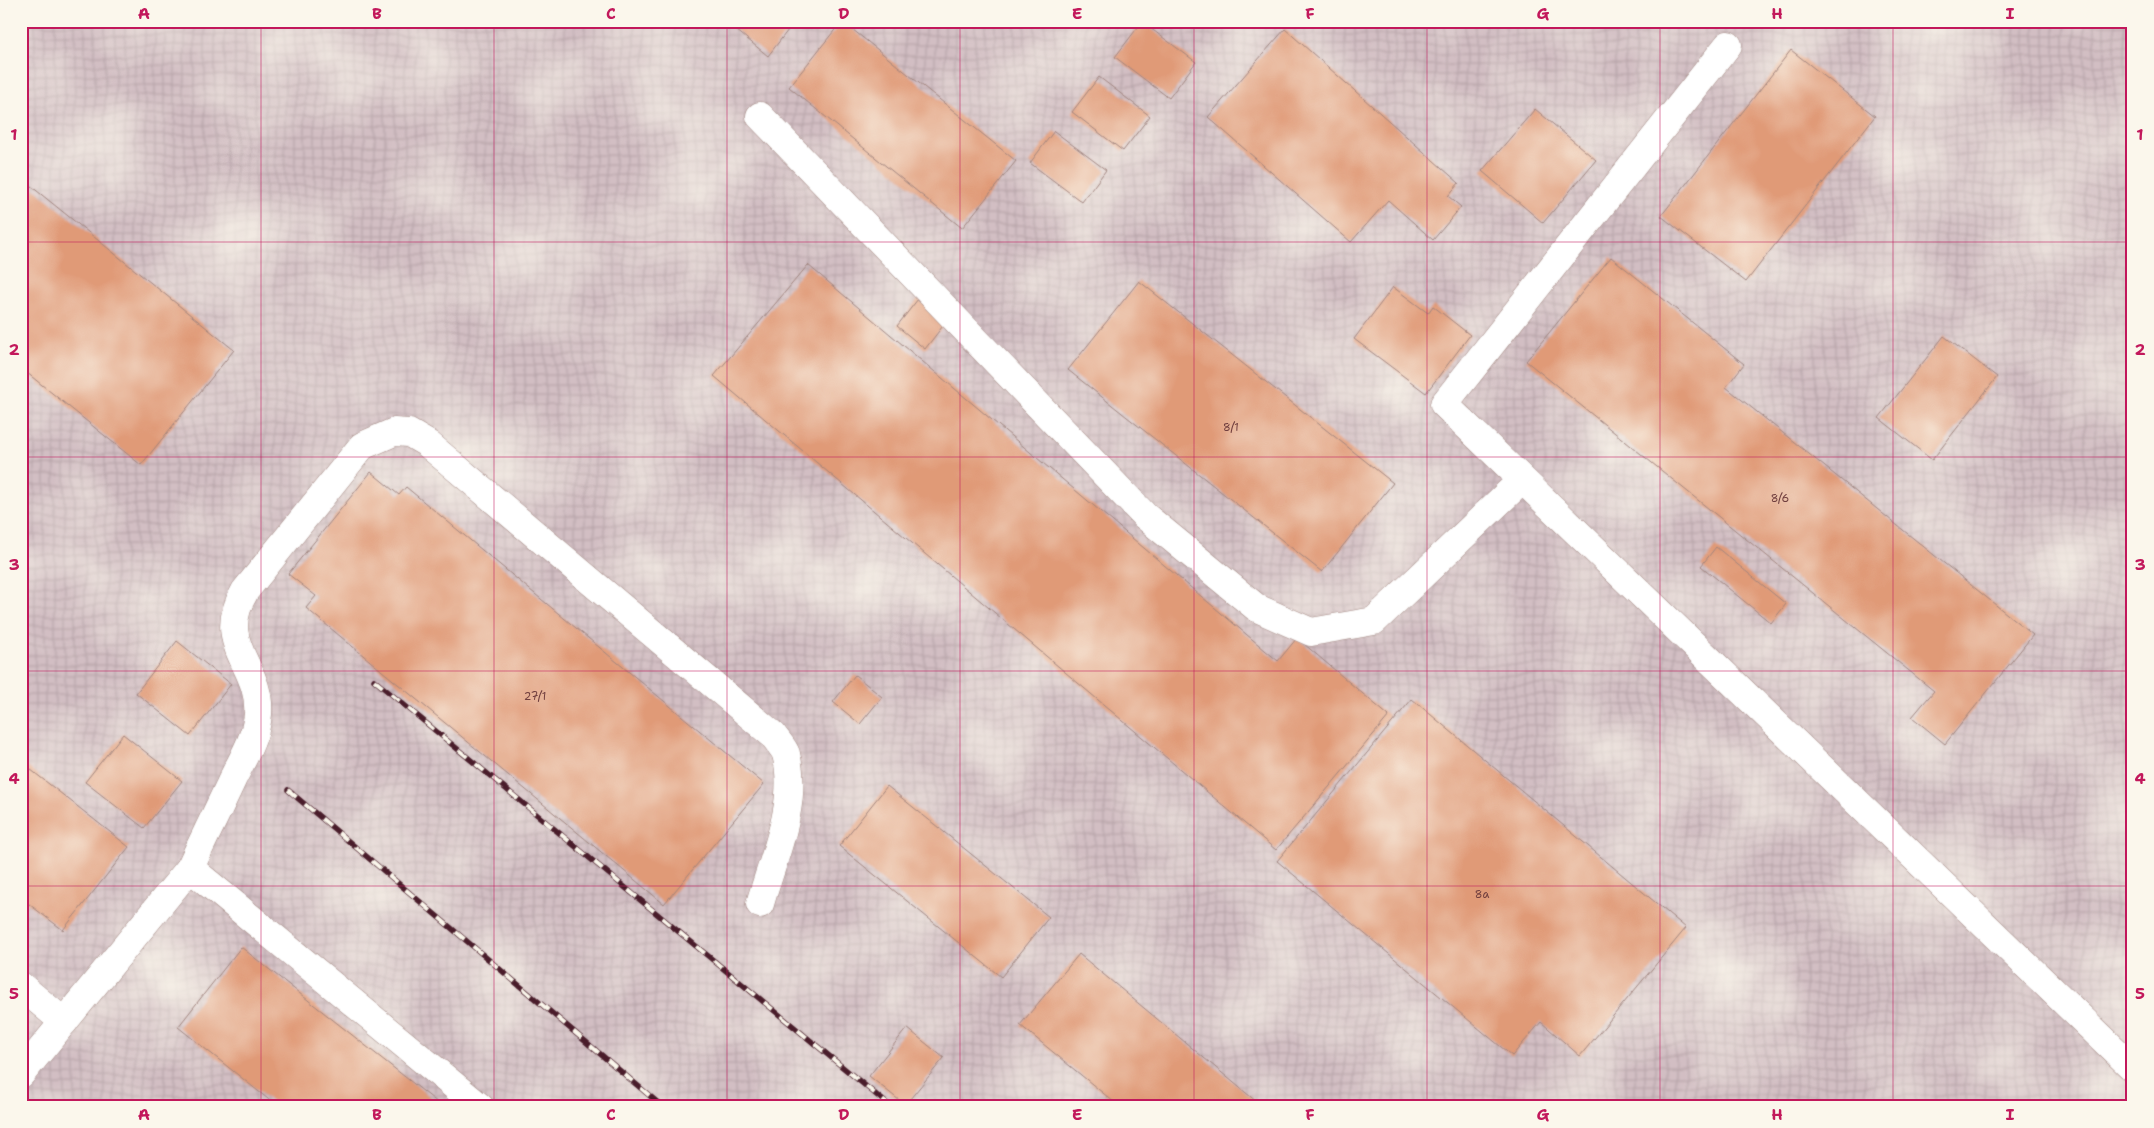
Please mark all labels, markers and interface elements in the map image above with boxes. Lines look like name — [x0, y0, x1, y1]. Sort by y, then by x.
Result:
text: A — [138, 3, 150, 24]
text: B — [372, 3, 382, 24]
text: C — [606, 3, 616, 24]
text: D — [838, 3, 850, 24]
text: E — [1072, 3, 1082, 24]
text: F — [1305, 3, 1315, 24]
text: G — [1537, 3, 1550, 24]
text: H — [1771, 3, 1783, 24]
text: I — [2006, 3, 2015, 24]
text: 1 — [10, 124, 18, 145]
text: 1 — [2136, 124, 2144, 145]
text: 2 — [8, 339, 20, 360]
text: 2 — [2134, 339, 2146, 360]
house number: 8/1 — [1223, 420, 1239, 435]
house number: 8/6 — [1771, 491, 1789, 506]
text: 3 — [8, 554, 20, 575]
text: 3 — [2134, 554, 2146, 575]
house number: 27/1 — [524, 689, 546, 704]
text: 4 — [8, 768, 20, 789]
text: 4 — [2134, 768, 2146, 789]
house number: 8а — [1475, 887, 1489, 902]
text: 5 — [9, 983, 19, 1004]
text: 5 — [2135, 983, 2145, 1004]
text: A — [138, 1104, 150, 1125]
text: B — [372, 1104, 382, 1125]
text: C — [606, 1104, 616, 1125]
text: D — [838, 1104, 850, 1125]
text: E — [1072, 1104, 1082, 1125]
text: F — [1305, 1104, 1315, 1125]
text: G — [1537, 1104, 1550, 1125]
text: H — [1771, 1104, 1783, 1125]
text: I — [2006, 1104, 2015, 1125]

